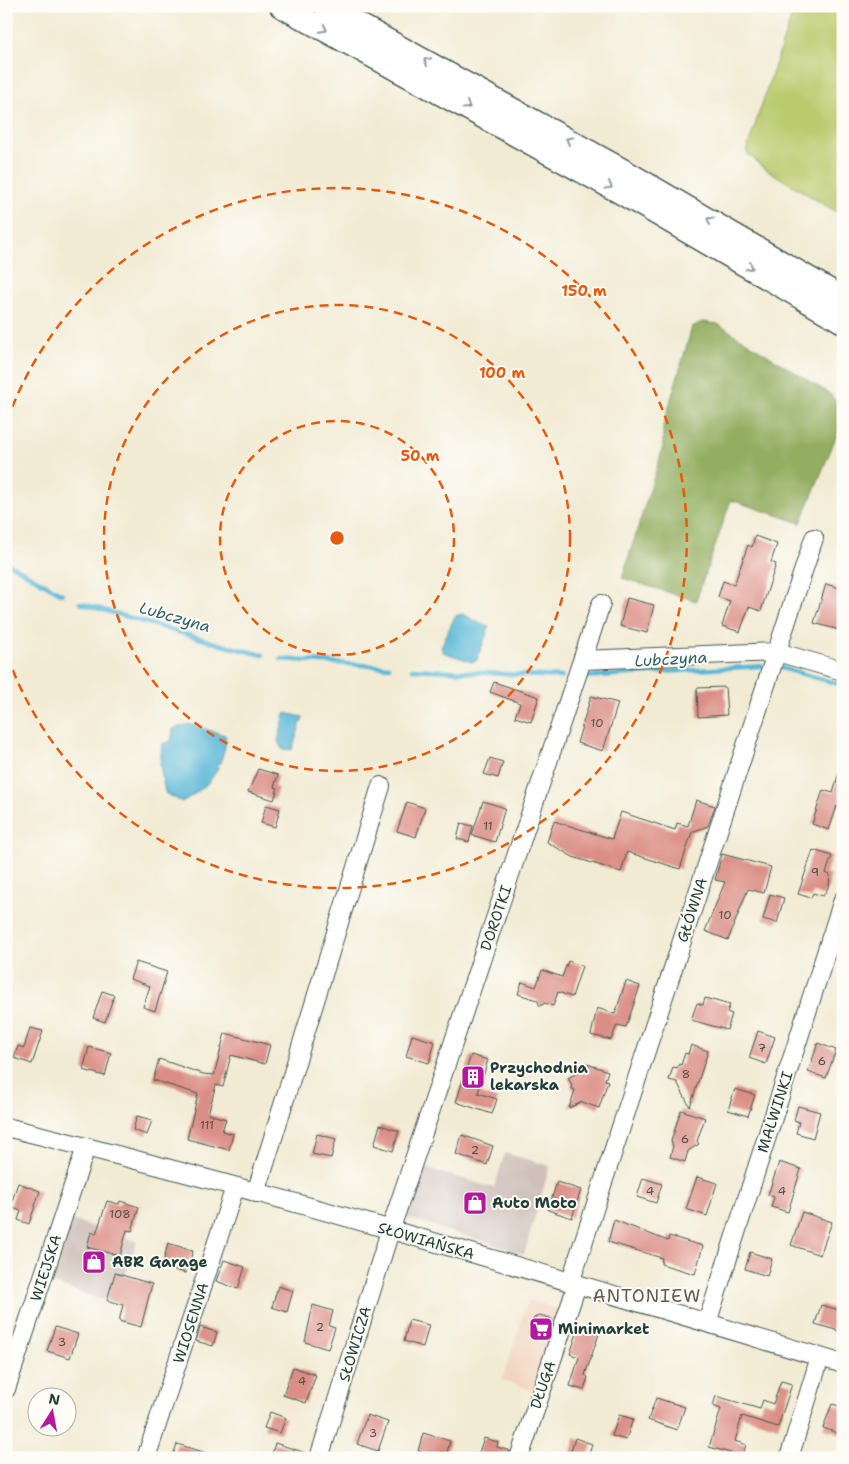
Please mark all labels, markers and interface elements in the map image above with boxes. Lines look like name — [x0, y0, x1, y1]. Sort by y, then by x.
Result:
one-way arrow — [319, 23, 328, 33]
one-way arrow — [423, 57, 432, 67]
one-way arrow — [462, 100, 471, 110]
one-way arrow — [565, 136, 574, 146]
one-way arrow — [604, 179, 613, 189]
one-way arrow — [706, 217, 715, 227]
one-way arrow — [744, 261, 753, 271]
text: 150 m — [561, 281, 607, 301]
text: 100 m — [479, 363, 525, 383]
text: 50 m — [401, 446, 440, 466]
centre of rings — [328, 529, 346, 547]
water label: Lubczyna — [137, 597, 213, 637]
water label: Lubczyna — [634, 647, 708, 671]
house number: 10 — [590, 715, 604, 731]
house number: 11 — [483, 818, 493, 834]
house number: 9 — [811, 864, 819, 880]
street label: GŁÓWNA — [671, 875, 712, 945]
street label: DOROTKI — [476, 883, 516, 953]
house number: 10 — [718, 907, 732, 923]
house number: 7 — [758, 1040, 766, 1056]
house number: 6 — [818, 1053, 826, 1069]
place label: Przychodnia lekarska — [490, 1058, 589, 1095]
building icon: Przychodnia lekarska — [460, 1064, 486, 1090]
house number: 8 — [682, 1066, 690, 1082]
street label: MALWINKI — [752, 1069, 798, 1155]
house number: 111 — [200, 1117, 214, 1133]
house number: 6 — [681, 1131, 689, 1147]
house number: 2 — [471, 1142, 479, 1158]
house number: 4 — [646, 1183, 654, 1199]
house number: 4 — [778, 1183, 786, 1199]
shop icon: Auto Moto — [462, 1190, 488, 1216]
place label: Auto Moto — [492, 1193, 577, 1213]
house number: 108 — [109, 1206, 131, 1222]
street label: SŁOWIAŃSKA — [375, 1217, 477, 1264]
street label: WIEJSKA — [26, 1232, 66, 1304]
shop icon: ABR Garage — [81, 1249, 107, 1275]
place label: ABR Garage — [112, 1252, 208, 1272]
street label: WIOSENNA — [169, 1280, 213, 1366]
district label: ANTONIEW — [593, 1284, 701, 1308]
street label: SŁOWICZA — [334, 1304, 376, 1384]
supermarket icon: Minimarket — [528, 1316, 554, 1342]
house number: 2 — [316, 1319, 324, 1335]
place label: Minimarket — [558, 1319, 649, 1339]
house number: 3 — [58, 1334, 66, 1350]
street label: DŁUGA — [525, 1358, 561, 1412]
house number: 4 — [298, 1373, 306, 1389]
north arrow — [28, 1386, 78, 1436]
text: N — [47, 1389, 62, 1409]
house number: 3 — [369, 1425, 377, 1441]

